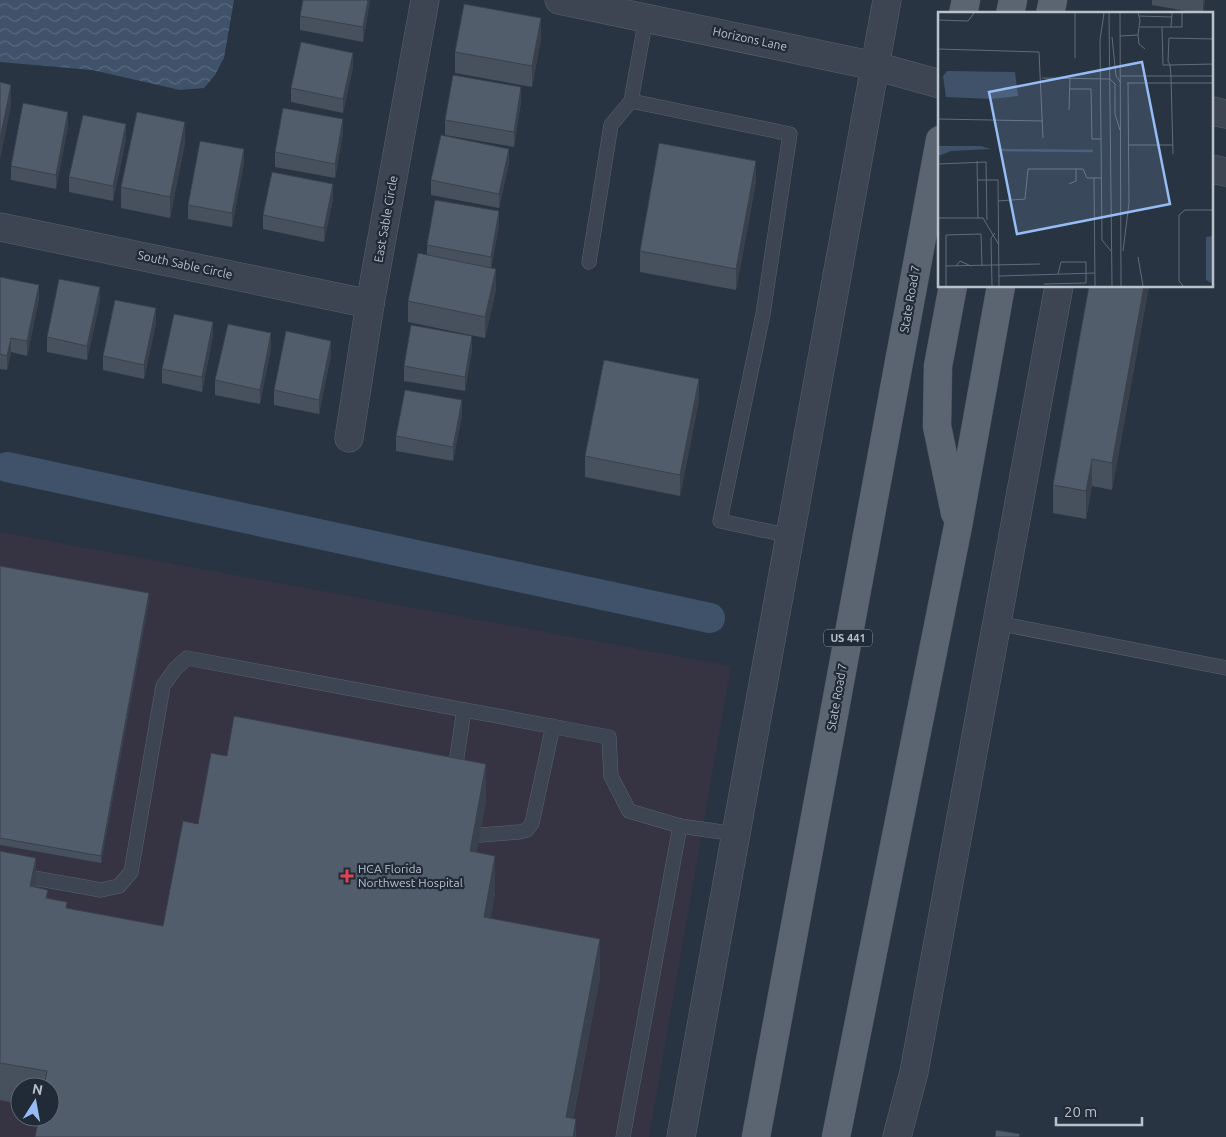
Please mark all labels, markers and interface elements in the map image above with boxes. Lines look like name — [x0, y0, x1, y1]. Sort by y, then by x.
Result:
inset map — [938, 12, 1214, 288]
street label: Horizons Lane — [712, 24, 789, 53]
street label: East Sable Circle — [371, 175, 400, 263]
street label: South Sable Circle — [136, 248, 234, 281]
street label: State Road 7 — [897, 264, 922, 334]
road number: US 441 — [824, 630, 872, 646]
street label: State Road 7 — [824, 662, 849, 732]
place label: HCA Florida Northwest Hospital — [358, 862, 463, 889]
marker: HCA Florida Northwest Hospital — [340, 869, 354, 883]
north arrow — [10, 1077, 60, 1127]
text: N — [31, 1080, 44, 1098]
scale bar — [1056, 1094, 1142, 1126]
text: 20 m — [1064, 1103, 1097, 1120]

